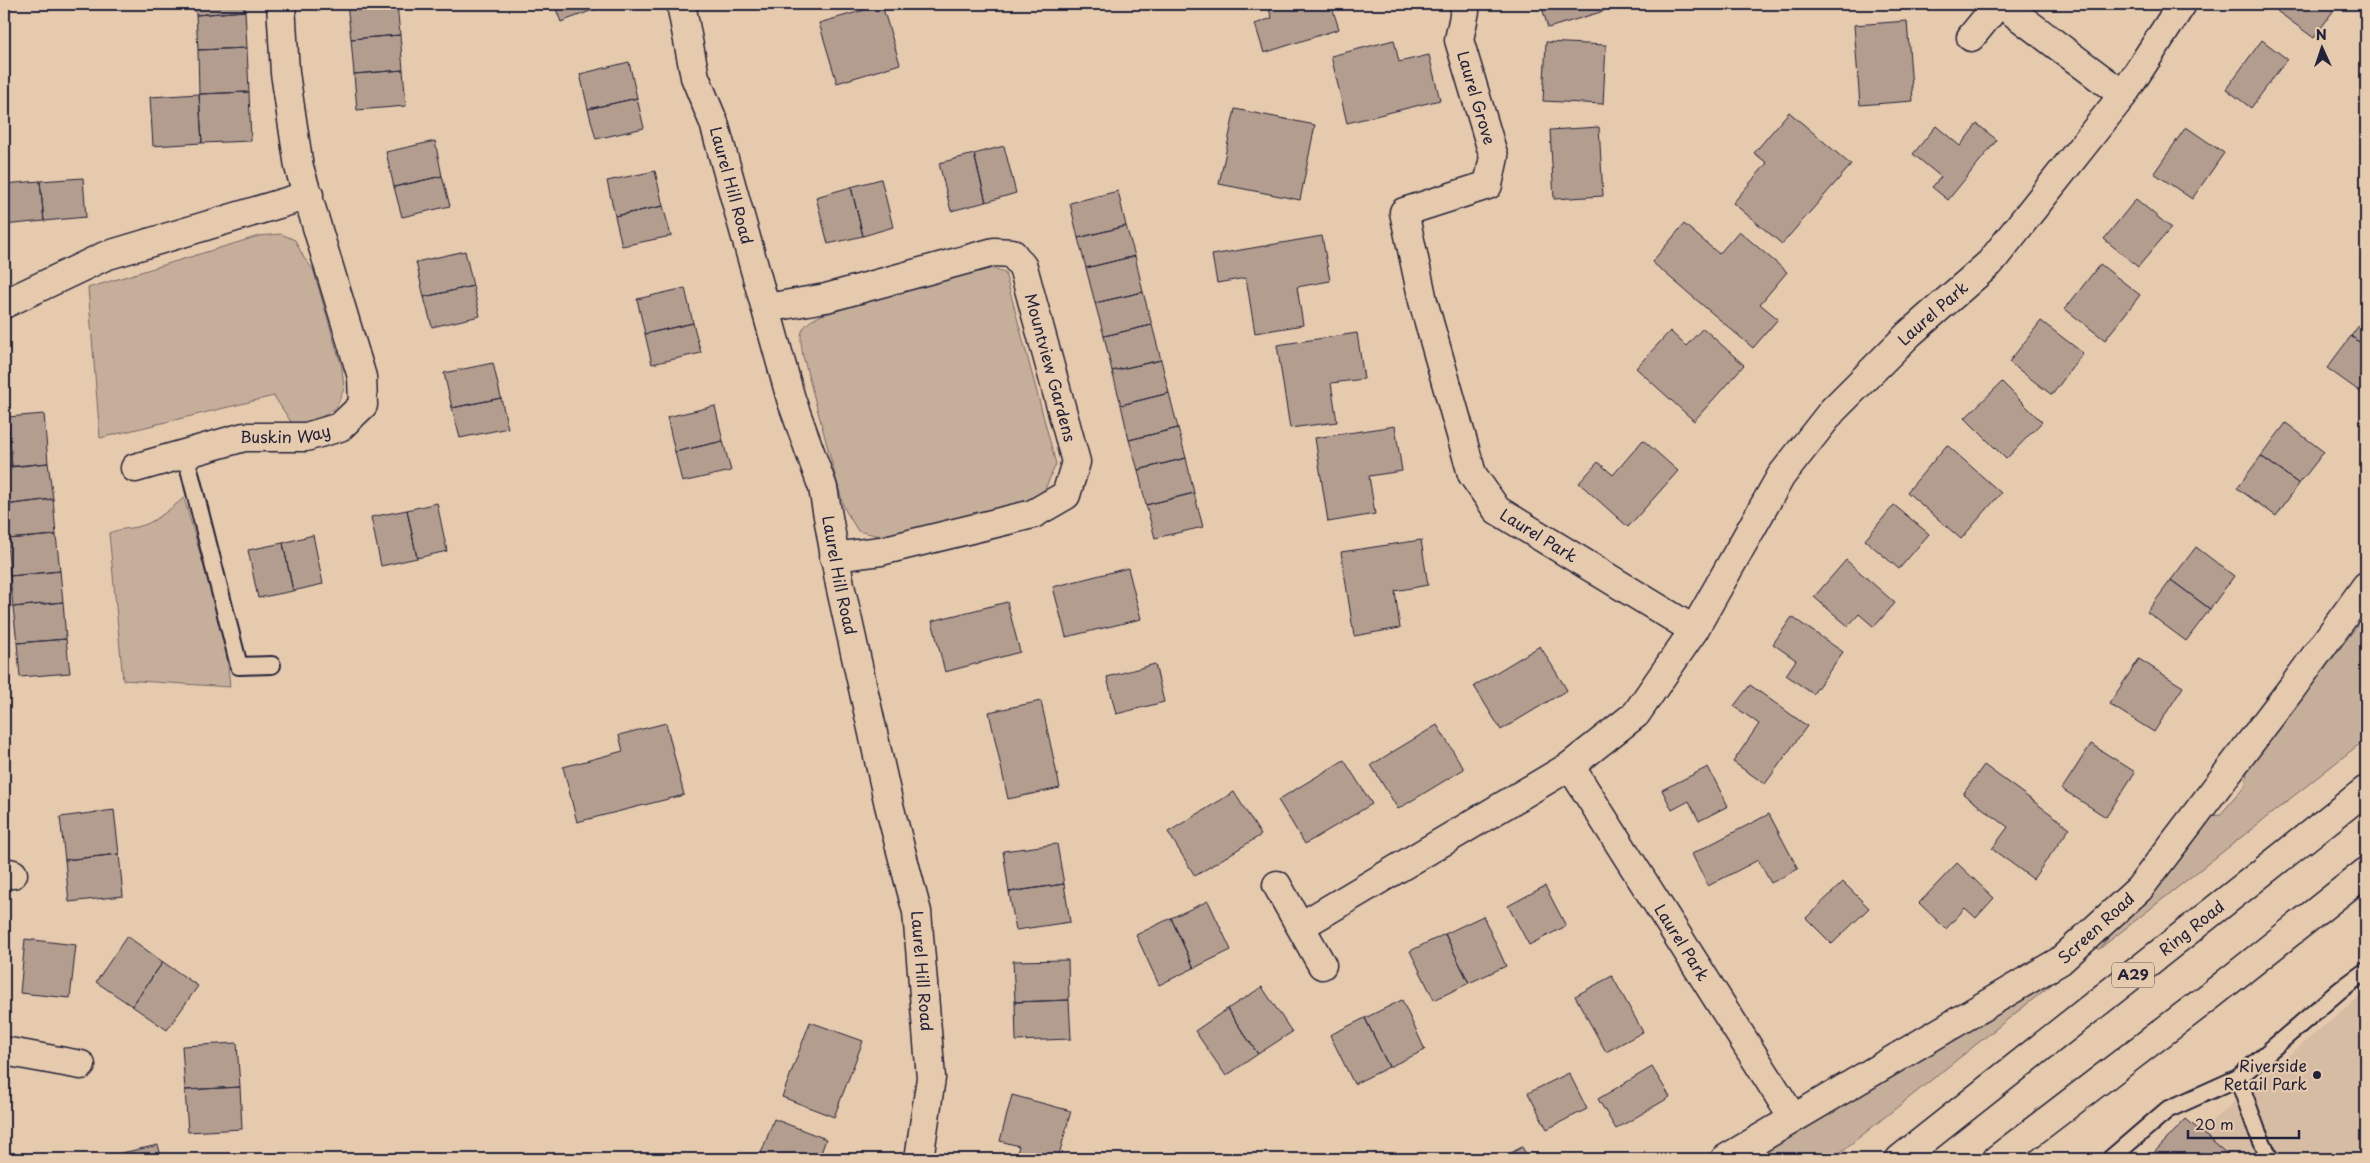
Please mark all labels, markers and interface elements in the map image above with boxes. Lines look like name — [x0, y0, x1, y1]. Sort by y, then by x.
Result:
north arrow — [2298, 22, 2348, 72]
text: N — [2315, 24, 2327, 45]
street label: Laurel Grove — [1452, 48, 1503, 147]
street label: Laurel Hill Road — [705, 124, 760, 247]
street label: Laurel Park — [1891, 275, 1973, 350]
street label: Mountview Gardens — [1020, 290, 1083, 444]
street label: Buskin Way — [240, 417, 333, 448]
street label: Laurel Park — [1496, 502, 1583, 567]
street label: Laurel Hill Road — [817, 514, 864, 637]
street label: Screen Road — [2052, 886, 2139, 969]
street label: Ring Road — [2153, 894, 2229, 961]
street label: Laurel Park — [1649, 899, 1716, 985]
street label: Laurel Hill Road — [906, 910, 940, 1032]
road number: A29 — [2112, 962, 2154, 988]
place label: Riverside Retail Park — [2223, 1053, 2307, 1095]
marker: Riverside Retail Park — [2311, 1069, 2323, 1081]
scale bar — [2188, 1108, 2299, 1140]
text: 20 m — [2195, 1112, 2234, 1135]

